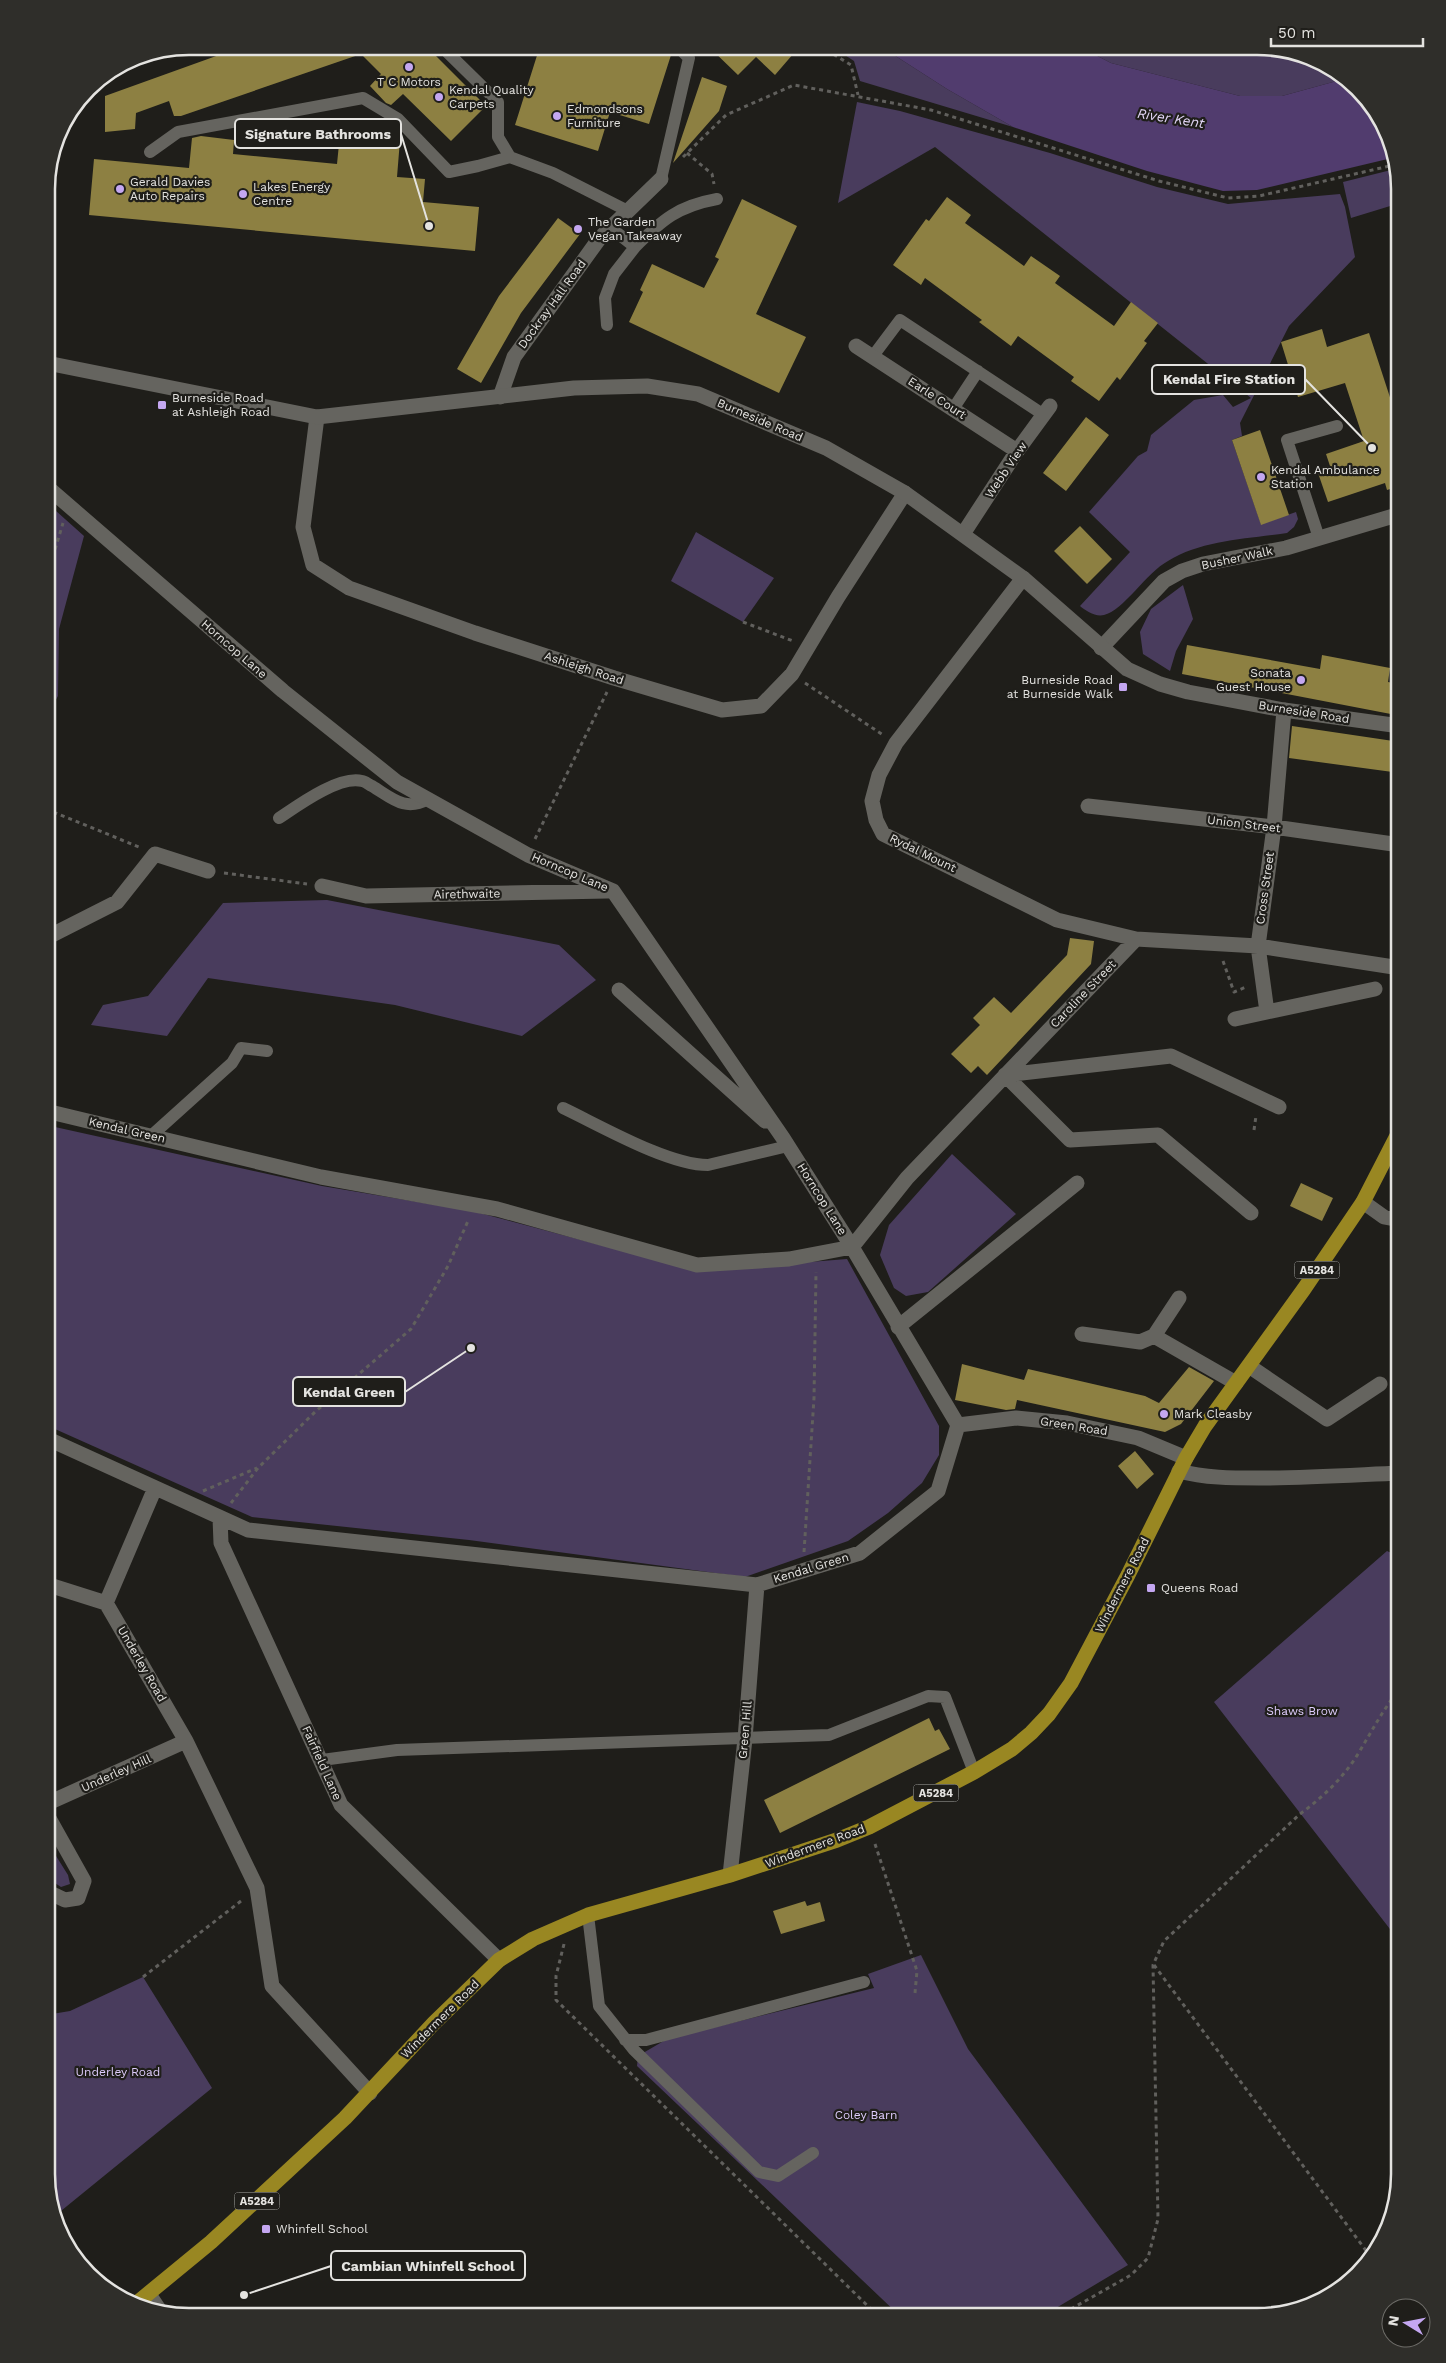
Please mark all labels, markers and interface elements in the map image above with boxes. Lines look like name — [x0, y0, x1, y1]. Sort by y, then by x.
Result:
scale bar — [1271, 15, 1424, 47]
text: 50 m — [1278, 24, 1315, 42]
marker: T C Motors — [403, 61, 415, 73]
place label: T C Motors — [377, 75, 441, 89]
place label: Kendal Quality Carpets — [449, 83, 534, 111]
marker: Kendal Quality Carpets — [433, 91, 445, 103]
place label: Edmondsons Furniture — [567, 102, 643, 130]
water label: River Kent — [1136, 105, 1206, 131]
marker: Edmondsons Furniture — [551, 110, 563, 122]
callout: Signature Bathrooms — [235, 119, 401, 148]
text: Signature Bathrooms — [245, 126, 392, 142]
place label: Gerald Davies Auto Repairs — [130, 175, 210, 203]
place label: Lakes Energy Centre — [253, 180, 331, 208]
marker: Gerald Davies Auto Repairs — [114, 183, 126, 195]
marker: Lakes Energy Centre — [237, 188, 249, 200]
place label: The Garden Vegan Takeaway — [588, 215, 683, 243]
marker: The Garden Vegan Takeaway — [572, 223, 584, 235]
street label: Dockray Hall Road — [515, 257, 589, 351]
callout: Kendal Fire Station — [1152, 365, 1305, 394]
text: Kendal Fire Station — [1163, 371, 1295, 387]
street label: Earle Court — [905, 374, 969, 422]
place label: Burneside Road at Ashleigh Road — [172, 391, 270, 419]
street label: Burneside Road — [715, 396, 805, 444]
marker: Burneside Road at Ashleigh Road — [156, 399, 168, 411]
street label: Webb View — [982, 439, 1030, 501]
place label: Kendal Ambulance Station — [1271, 463, 1380, 491]
marker: Kendal Ambulance Station — [1255, 471, 1267, 483]
street label: Busher Walk — [1200, 544, 1274, 572]
street label: Horncop Lane — [198, 617, 270, 681]
street label: Ashleigh Road — [543, 649, 625, 687]
place label: Sonata Guest House — [1216, 666, 1291, 694]
place label: Burneside Road at Burneside Walk — [1007, 673, 1113, 701]
marker: Sonata Guest House — [1295, 674, 1307, 686]
marker: Burneside Road at Burneside Walk — [1117, 681, 1129, 693]
street label: Burneside Road — [1258, 698, 1350, 726]
street label: Union Street — [1206, 813, 1282, 835]
street label: Rydal Mount — [887, 831, 959, 875]
street label: Horncop Lane — [529, 850, 611, 895]
street label: Cross Street — [1253, 851, 1277, 925]
street label: Airethwaite — [434, 886, 501, 902]
street label: Caroline Street — [1047, 957, 1119, 1031]
street label: Kendal Green — [87, 1114, 167, 1146]
street label: Horncop Lane — [794, 1160, 850, 1238]
road number: A5284 — [1294, 1262, 1340, 1278]
callout: Kendal Green — [293, 1377, 405, 1406]
text: Kendal Green — [303, 1384, 395, 1400]
place label: Mark Cleasby — [1174, 1407, 1253, 1421]
marker: Mark Cleasby — [1158, 1408, 1170, 1420]
street label: Green Road — [1039, 1414, 1109, 1438]
street label: Windermere Road — [1092, 1535, 1152, 1635]
street label: Kendal Green — [772, 1550, 850, 1586]
place label: Queens Road — [1161, 1581, 1238, 1595]
marker: Queens Road — [1145, 1582, 1157, 1594]
street label: Underley Road — [115, 1624, 169, 1704]
street label: Green Hill — [735, 1700, 755, 1760]
park label: Shaws Brow — [1266, 1704, 1338, 1718]
street label: Fairfield Lane — [299, 1724, 345, 1802]
street label: Underley Hill — [79, 1751, 153, 1795]
road number: A5284 — [914, 1785, 958, 1802]
street label: Windermere Road — [763, 1821, 867, 1871]
street label: Windermere Road — [398, 1977, 482, 2061]
park label: Underley Road — [76, 2065, 160, 2079]
park label: Coley Barn — [835, 2108, 897, 2122]
road number: A5284 — [234, 2192, 280, 2210]
place label: Whinfell School — [276, 2222, 368, 2236]
marker: Whinfell School — [260, 2223, 272, 2235]
callout: Cambian Whinfell School — [331, 2251, 525, 2280]
text: Cambian Whinfell School — [341, 2258, 515, 2274]
north arrow — [1381, 2298, 1431, 2348]
text: N — [1384, 2314, 1402, 2327]

